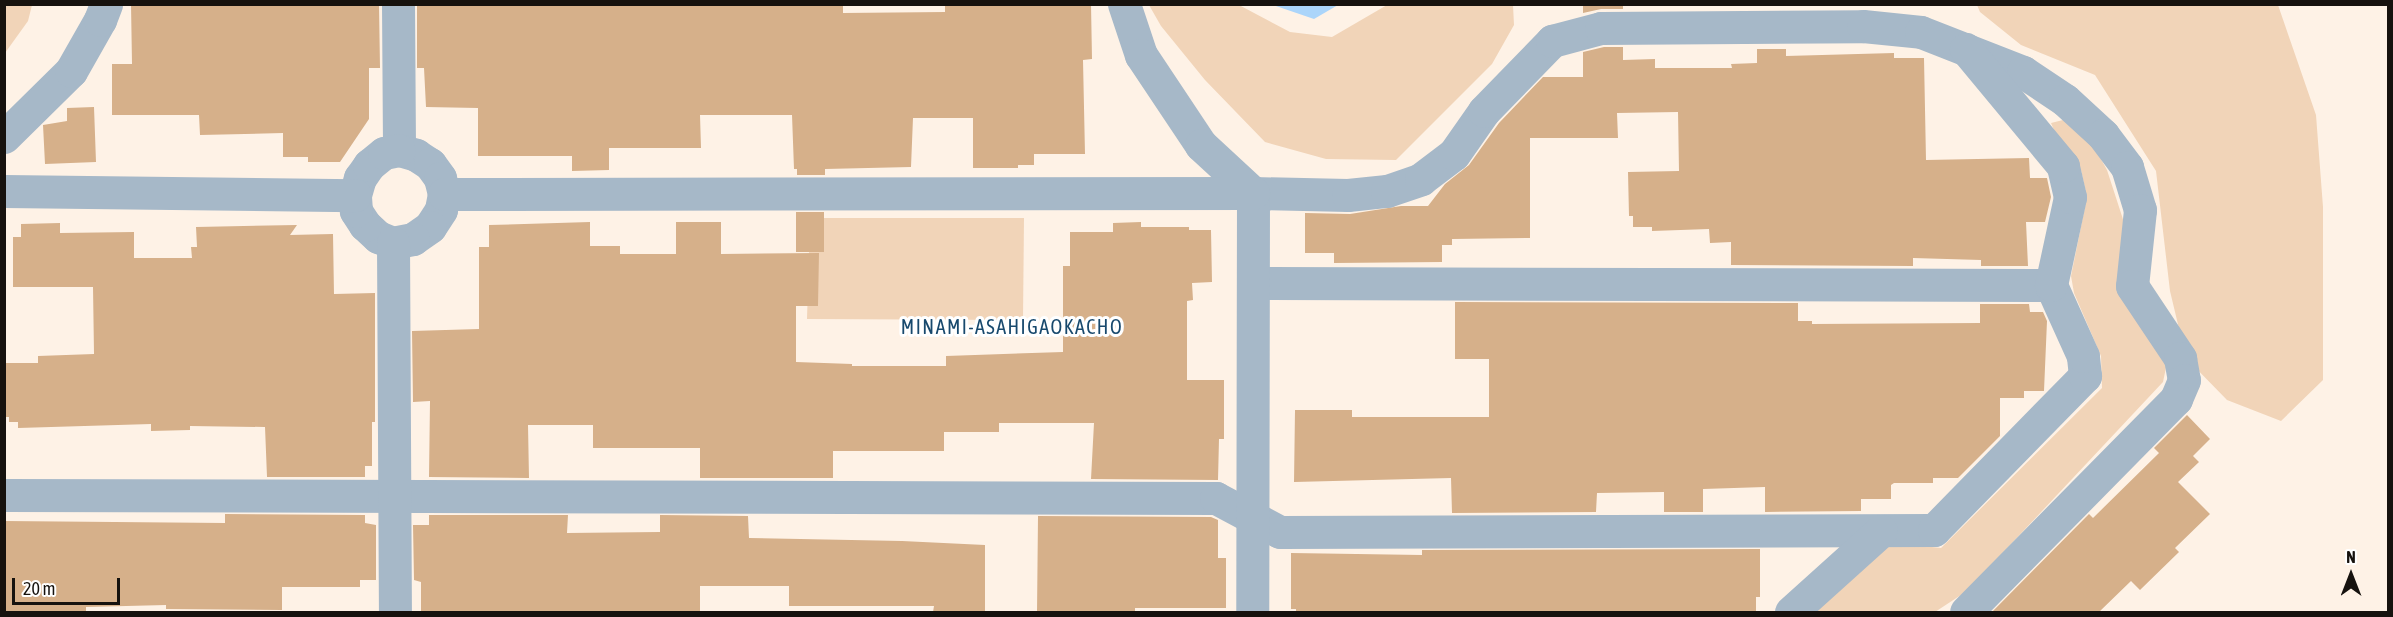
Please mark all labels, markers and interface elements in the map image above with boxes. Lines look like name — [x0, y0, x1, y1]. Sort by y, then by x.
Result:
district label: MINAMI-ASAHIGAOKACHO — [901, 314, 1123, 338]
north arrow — [2321, 545, 2381, 605]
text: N — [2346, 548, 2356, 566]
scale bar — [15, 566, 123, 604]
text: 20 m — [23, 578, 55, 599]

